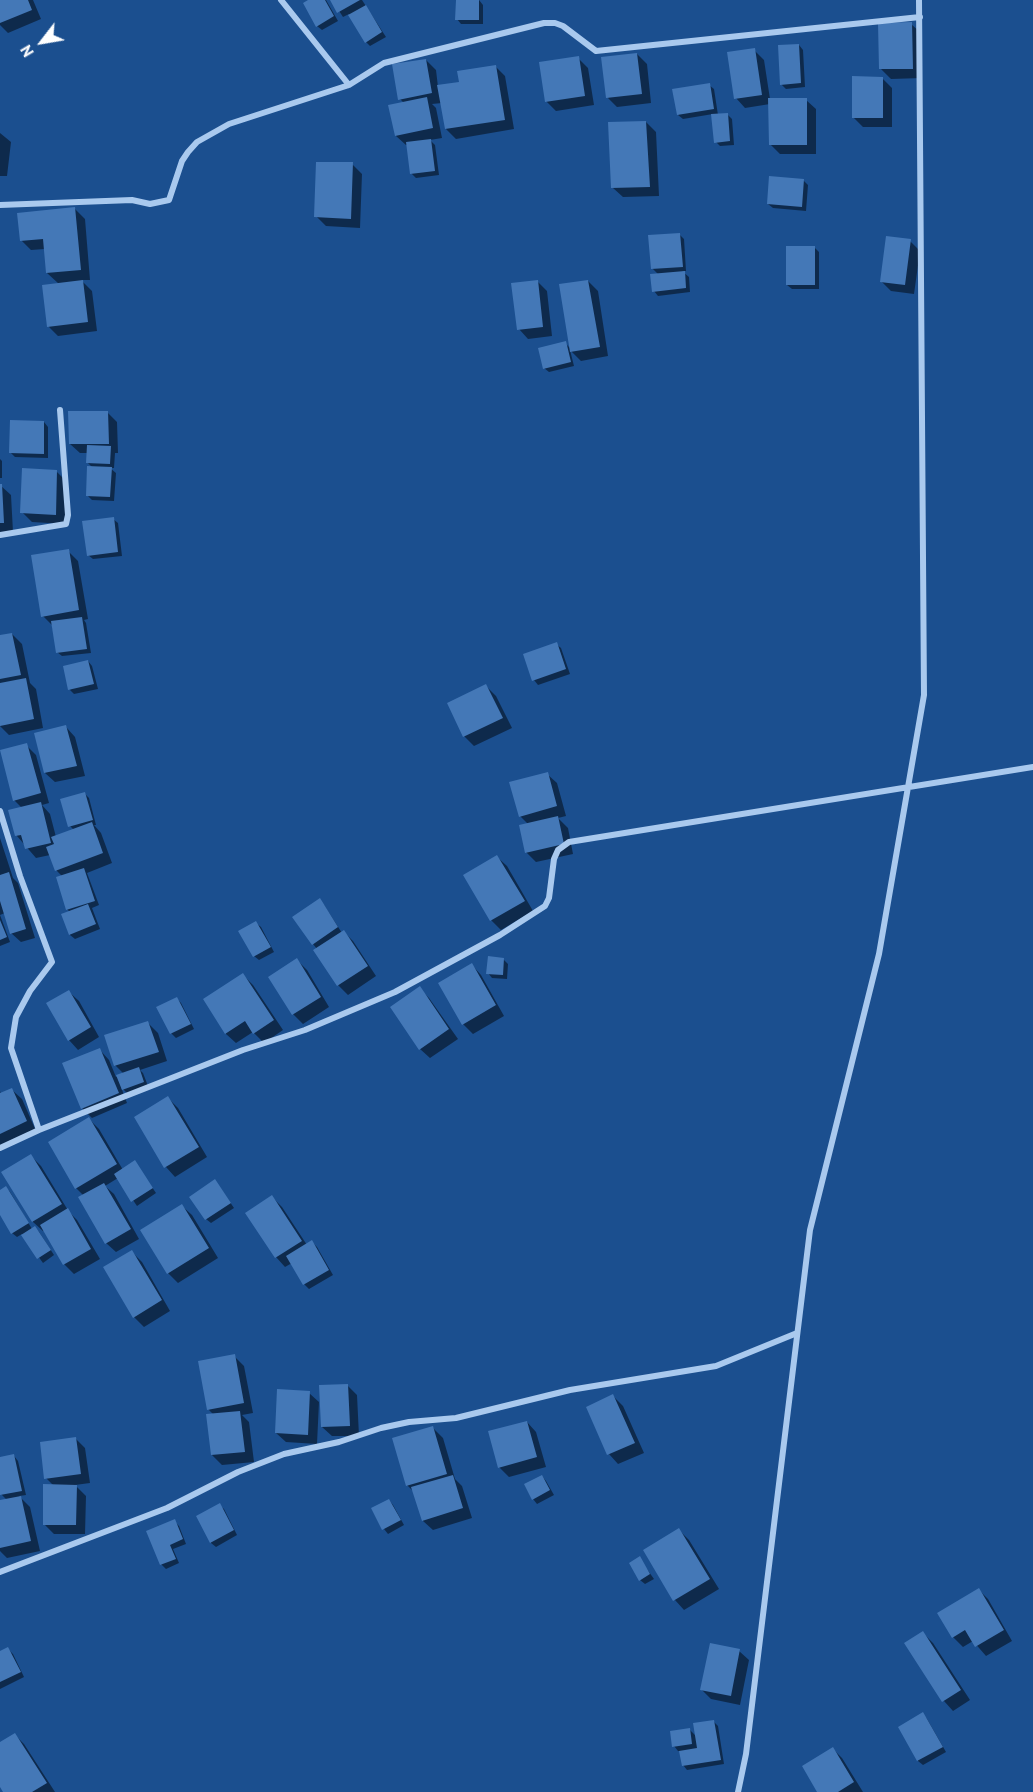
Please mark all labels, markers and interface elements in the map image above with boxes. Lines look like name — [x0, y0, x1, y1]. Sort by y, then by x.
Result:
north arrow — [12, 12, 72, 72]
text: N — [15, 42, 38, 61]

